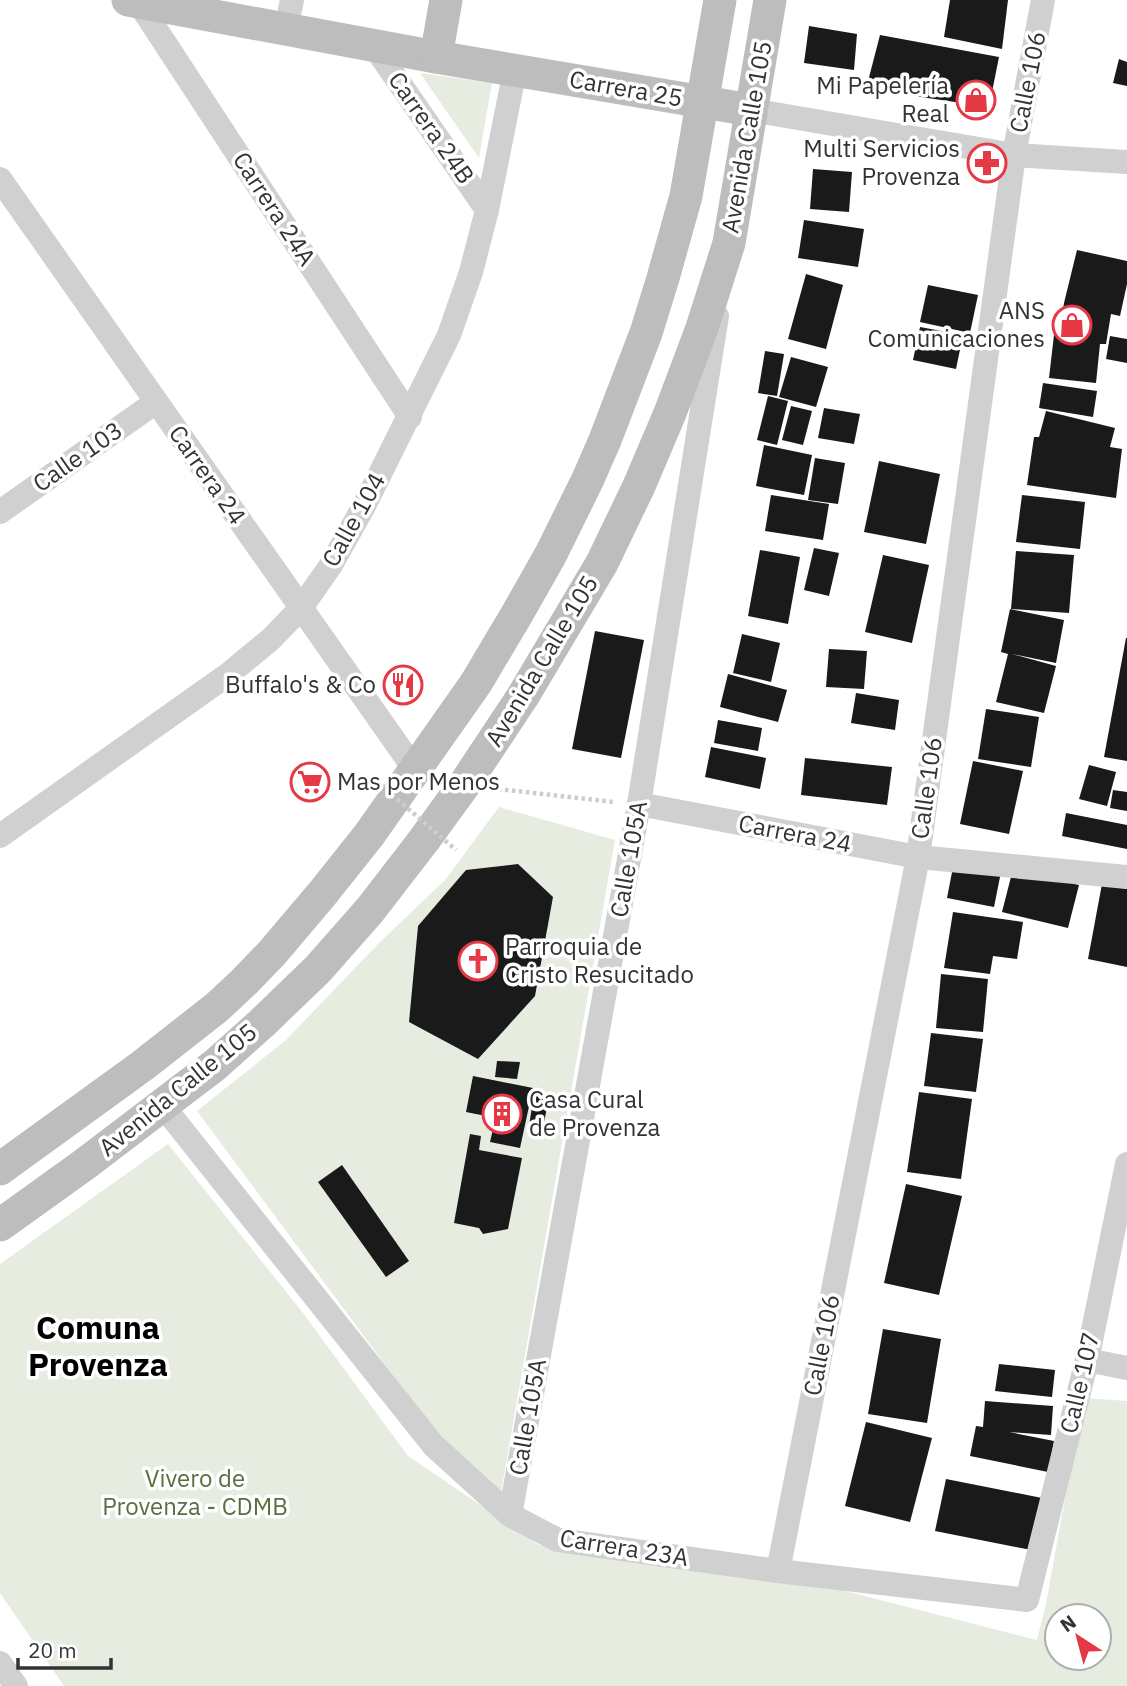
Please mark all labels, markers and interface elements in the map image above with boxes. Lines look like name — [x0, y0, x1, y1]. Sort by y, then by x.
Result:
street label: Calle 106 — [1002, 28, 1053, 135]
street label: Avenida Calle 105 — [713, 38, 779, 235]
street label: Carrera 25 — [567, 62, 685, 114]
street label: Carrera 24B — [381, 65, 482, 190]
place label: Mi Papelería Real — [816, 69, 949, 129]
shop icon: Mi Papelería Real — [955, 79, 997, 121]
place label: Multi Servicios Provenza — [803, 132, 960, 192]
pharmacy icon: Multi Servicios Provenza — [966, 142, 1008, 184]
street label: Carrera 24A — [226, 145, 324, 272]
place label: ANS Comunicaciones — [868, 294, 1045, 354]
shop icon: ANS Comunicaciones — [1051, 304, 1093, 346]
street label: Calle 103 — [26, 414, 129, 499]
street label: Carrera 24 — [162, 418, 254, 530]
street label: Calle 104 — [314, 467, 392, 572]
street label: Avenida Calle 105 — [477, 569, 605, 752]
restaurant icon: Buffalo's & Co — [382, 664, 424, 706]
place label: Buffalo's & Co — [225, 668, 376, 700]
street label: Calle 106 — [903, 735, 949, 841]
supermarket icon: Mas por Menos — [289, 761, 331, 803]
place label: Mas por Menos — [337, 765, 500, 797]
street label: Calle 105A — [602, 798, 654, 920]
street label: Carrera 24 — [736, 806, 854, 860]
place label: Parroquia de Cristo Resucitado — [505, 930, 694, 990]
church icon: Parroquia de Cristo Resucitado — [457, 940, 499, 982]
street label: Avenida Calle 105 — [92, 1016, 263, 1163]
place label: Casa Cural de Provenza — [529, 1083, 661, 1143]
building icon: Casa Cural de Provenza — [481, 1093, 523, 1135]
street label: Calle 106 — [796, 1291, 847, 1398]
district label: Comuna Provenza — [28, 1306, 168, 1385]
street label: Calle 107 — [1052, 1329, 1106, 1436]
street label: Calle 105A — [501, 1356, 553, 1478]
park label: Vivero de Provenza - CDMB — [102, 1462, 288, 1522]
street label: Carrera 23A — [558, 1521, 691, 1573]
north arrow — [1043, 1602, 1113, 1672]
text: N — [1055, 1609, 1081, 1637]
scale bar — [18, 1626, 110, 1670]
text: 20 m — [28, 1636, 77, 1664]

